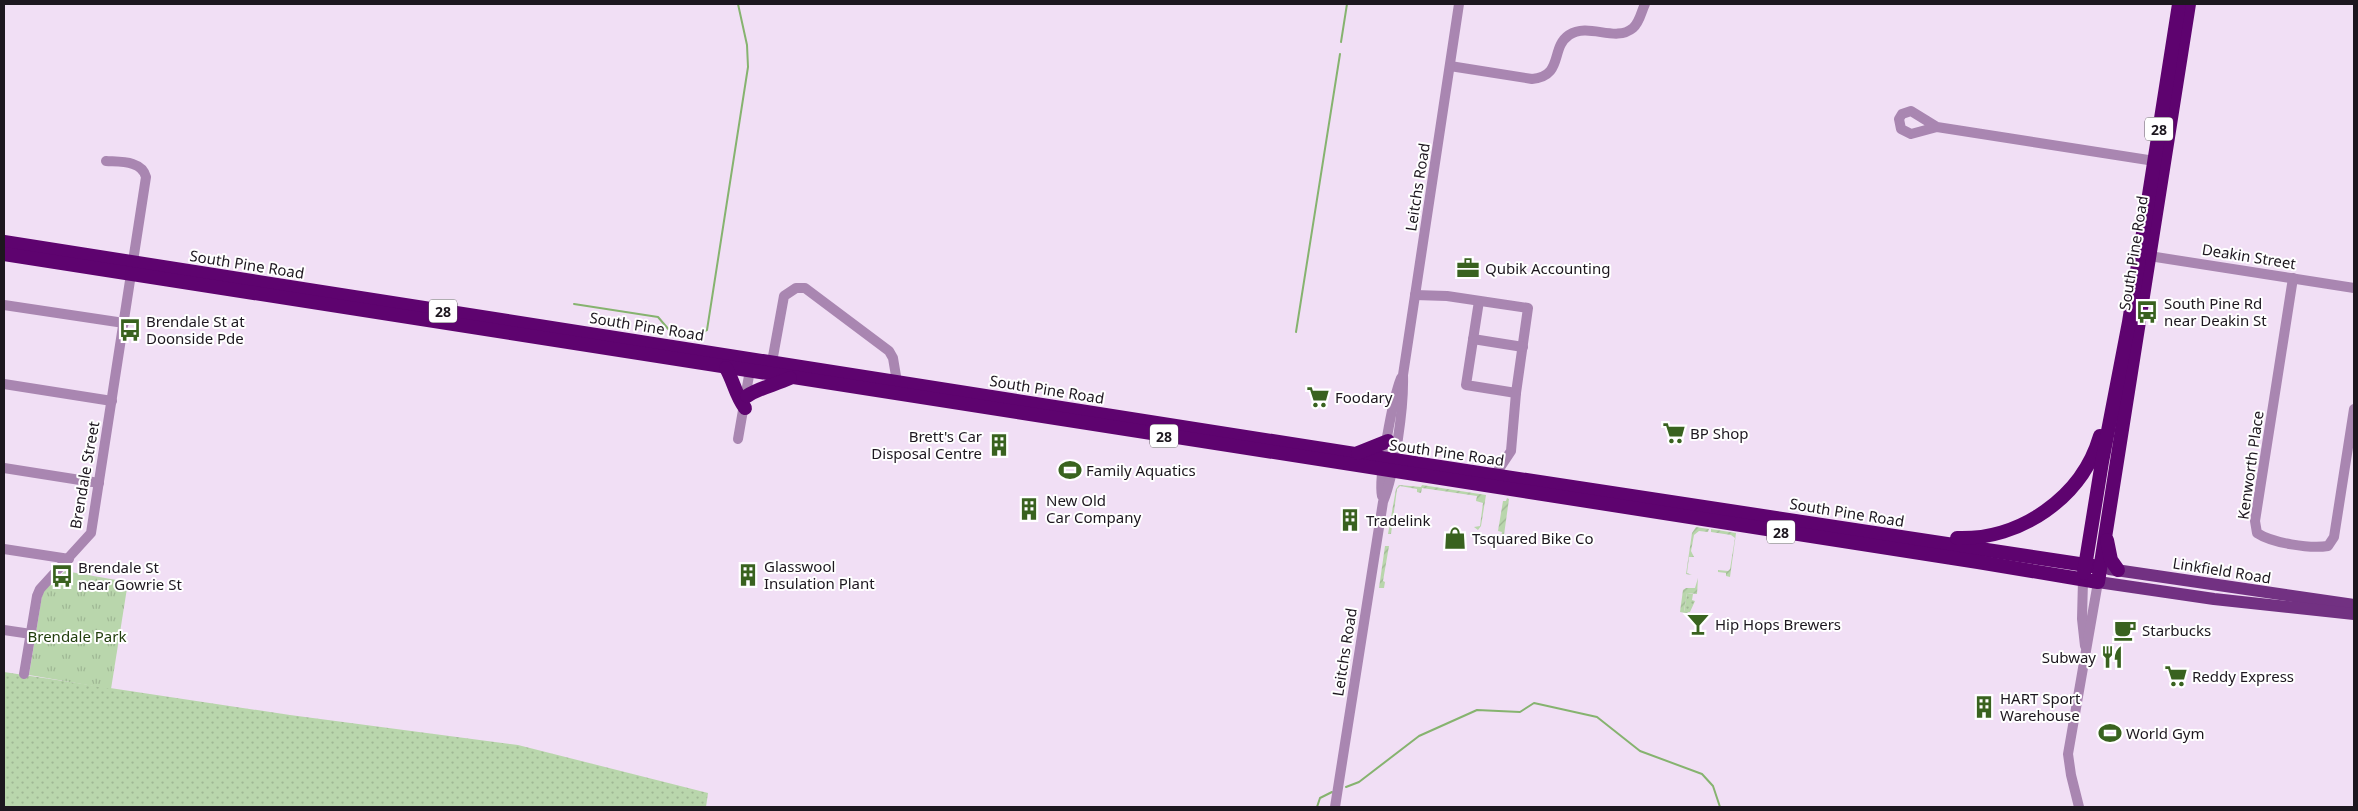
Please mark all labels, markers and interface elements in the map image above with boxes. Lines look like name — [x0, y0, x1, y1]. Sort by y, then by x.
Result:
road number: 28 — [2145, 118, 2173, 140]
street label: Leitchs Road — [1400, 141, 1434, 233]
street label: South Pine Road — [2114, 194, 2152, 312]
street label: Deakin Street — [2201, 239, 2298, 273]
street label: South Pine Road — [188, 245, 306, 283]
office icon: Qubik Accounting — [1455, 255, 1481, 281]
place label: Qubik Accounting — [1485, 258, 1610, 278]
place label: South Pine Rd near Deakin St — [2164, 293, 2267, 330]
bus stop icon: South Pine Rd near Deakin St — [2134, 299, 2160, 325]
road number: 28 — [429, 300, 457, 322]
street label: South Pine Road — [588, 307, 706, 345]
place label: Brendale St at Doonside Pde — [146, 311, 245, 348]
bus stop icon: Brendale St at Doonside Pde — [117, 317, 143, 343]
street label: South Pine Road — [988, 370, 1106, 408]
supermarket icon: Foodary — [1305, 384, 1331, 410]
place label: Foodary — [1335, 387, 1393, 407]
street label: Kenworth Place — [2232, 409, 2268, 521]
street label: Brendale Street — [65, 419, 103, 530]
supermarket icon: BP Shop — [1661, 420, 1687, 446]
place label: BP Shop — [1690, 423, 1749, 443]
road number: 28 — [1150, 424, 1178, 448]
place label: Brett's Car Disposal Centre — [871, 426, 982, 463]
building icon: Brett's Car Disposal Centre — [986, 432, 1012, 458]
street label: South Pine Road — [1388, 434, 1506, 470]
sports icon: Family Aquatics — [1057, 457, 1083, 483]
place label: Family Aquatics — [1086, 460, 1196, 480]
place label: New Old Car Company — [1046, 490, 1141, 527]
street label: South Pine Road — [1788, 493, 1906, 531]
building icon: New Old Car Company — [1016, 496, 1042, 522]
building icon: Tradelink — [1337, 507, 1363, 533]
place label: Tradelink — [1366, 510, 1431, 530]
road number: 28 — [1767, 520, 1795, 544]
shop icon: Tsquared Bike Co — [1442, 525, 1468, 551]
place label: Tsquared Bike Co — [1472, 528, 1594, 548]
street label: Linkfield Road — [2171, 552, 2273, 588]
place label: Glasswool Insulation Plant — [764, 556, 875, 593]
place label: Brendale St near Gowrie St — [78, 557, 182, 594]
building icon: Glasswool Insulation Plant — [735, 562, 761, 588]
bus stop icon: Brendale St near Gowrie St — [49, 563, 75, 589]
street label: Leitchs Road — [1327, 606, 1361, 698]
bar icon: Hip Hops Brewers — [1685, 611, 1711, 637]
place label: Hip Hops Brewers — [1715, 614, 1841, 634]
cafe icon: Starbucks — [2112, 617, 2138, 643]
place label: Starbucks — [2142, 620, 2211, 640]
park label: Brendale Park — [28, 626, 126, 646]
restaurant icon: Subway — [2099, 644, 2125, 670]
place label: Subway — [2042, 647, 2096, 667]
supermarket icon: Reddy Express — [2163, 663, 2189, 689]
place label: Reddy Express — [2192, 666, 2294, 686]
place label: HART Sport Warehouse — [2000, 688, 2081, 725]
building icon: HART Sport Warehouse — [1971, 694, 1997, 720]
sports icon: World Gym — [2097, 720, 2123, 746]
place label: World Gym — [2126, 723, 2205, 743]

